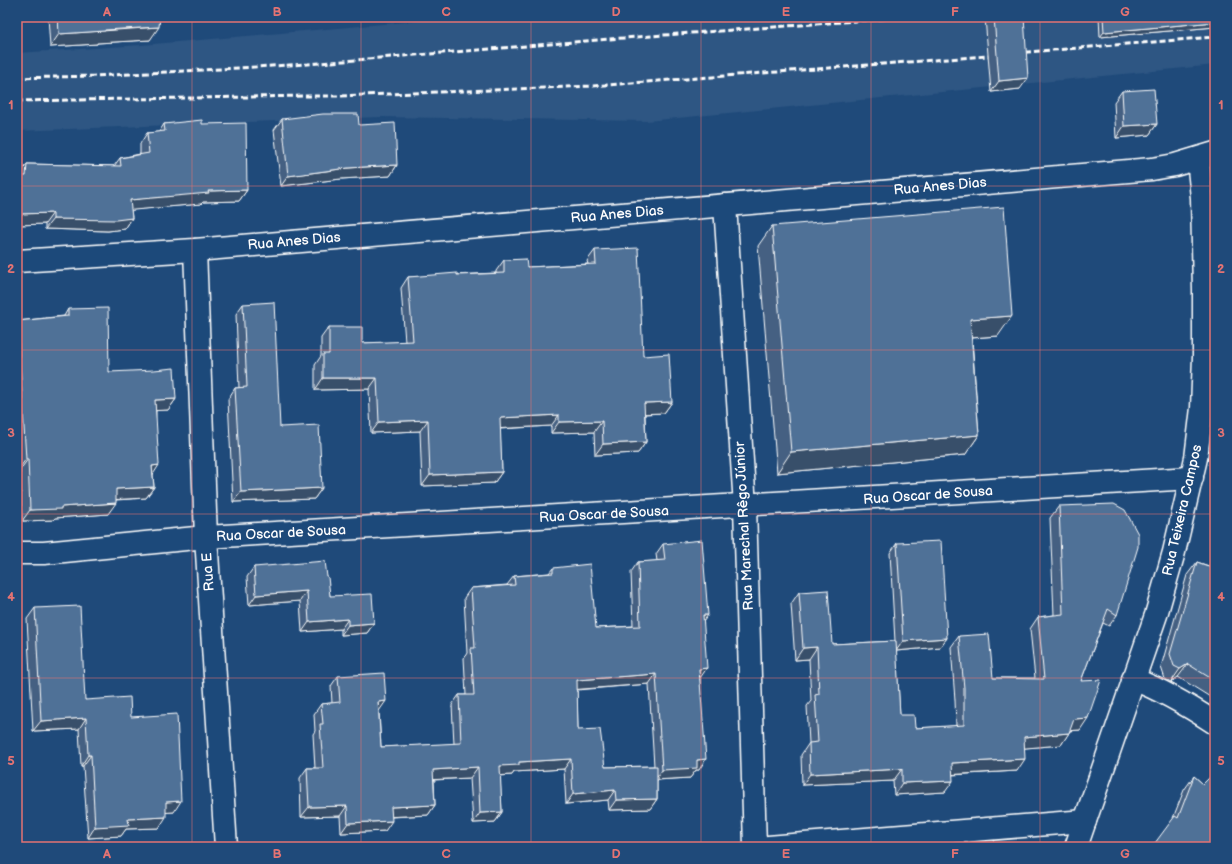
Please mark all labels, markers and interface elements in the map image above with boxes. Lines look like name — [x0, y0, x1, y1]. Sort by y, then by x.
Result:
text: A — [102, 4, 111, 20]
text: B — [272, 4, 282, 20]
text: C — [441, 4, 451, 20]
text: D — [611, 4, 621, 20]
text: E — [782, 4, 791, 20]
text: F — [951, 4, 959, 20]
text: G — [1120, 4, 1130, 20]
text: 1 — [8, 97, 14, 113]
text: 1 — [1218, 97, 1224, 113]
street label: Rua Anes Dias — [893, 173, 987, 199]
street label: Rua Anes Dias — [570, 201, 664, 227]
street label: Rua Anes Dias — [247, 228, 341, 254]
text: 2 — [7, 261, 15, 277]
text: 2 — [1217, 261, 1225, 277]
text: 3 — [7, 425, 15, 441]
text: 3 — [1217, 425, 1225, 441]
street label: Rua Marechal Rêgo Júnior — [731, 440, 757, 611]
street label: Rua Teixeira Campos — [1159, 443, 1205, 577]
street label: Rua Oscar de Sousa — [863, 482, 994, 508]
street label: Rua Oscar de Sousa — [539, 502, 669, 526]
street label: Rua Oscar de Sousa — [216, 521, 346, 545]
street label: Rua E — [198, 552, 218, 592]
text: 4 — [7, 589, 15, 605]
text: 4 — [1217, 589, 1225, 605]
text: 5 — [7, 753, 15, 769]
text: 5 — [1217, 753, 1225, 769]
text: A — [102, 846, 111, 862]
text: B — [272, 846, 282, 862]
text: C — [441, 846, 451, 862]
text: D — [611, 846, 621, 862]
text: E — [782, 846, 791, 862]
text: F — [951, 846, 959, 862]
text: G — [1120, 846, 1130, 862]

